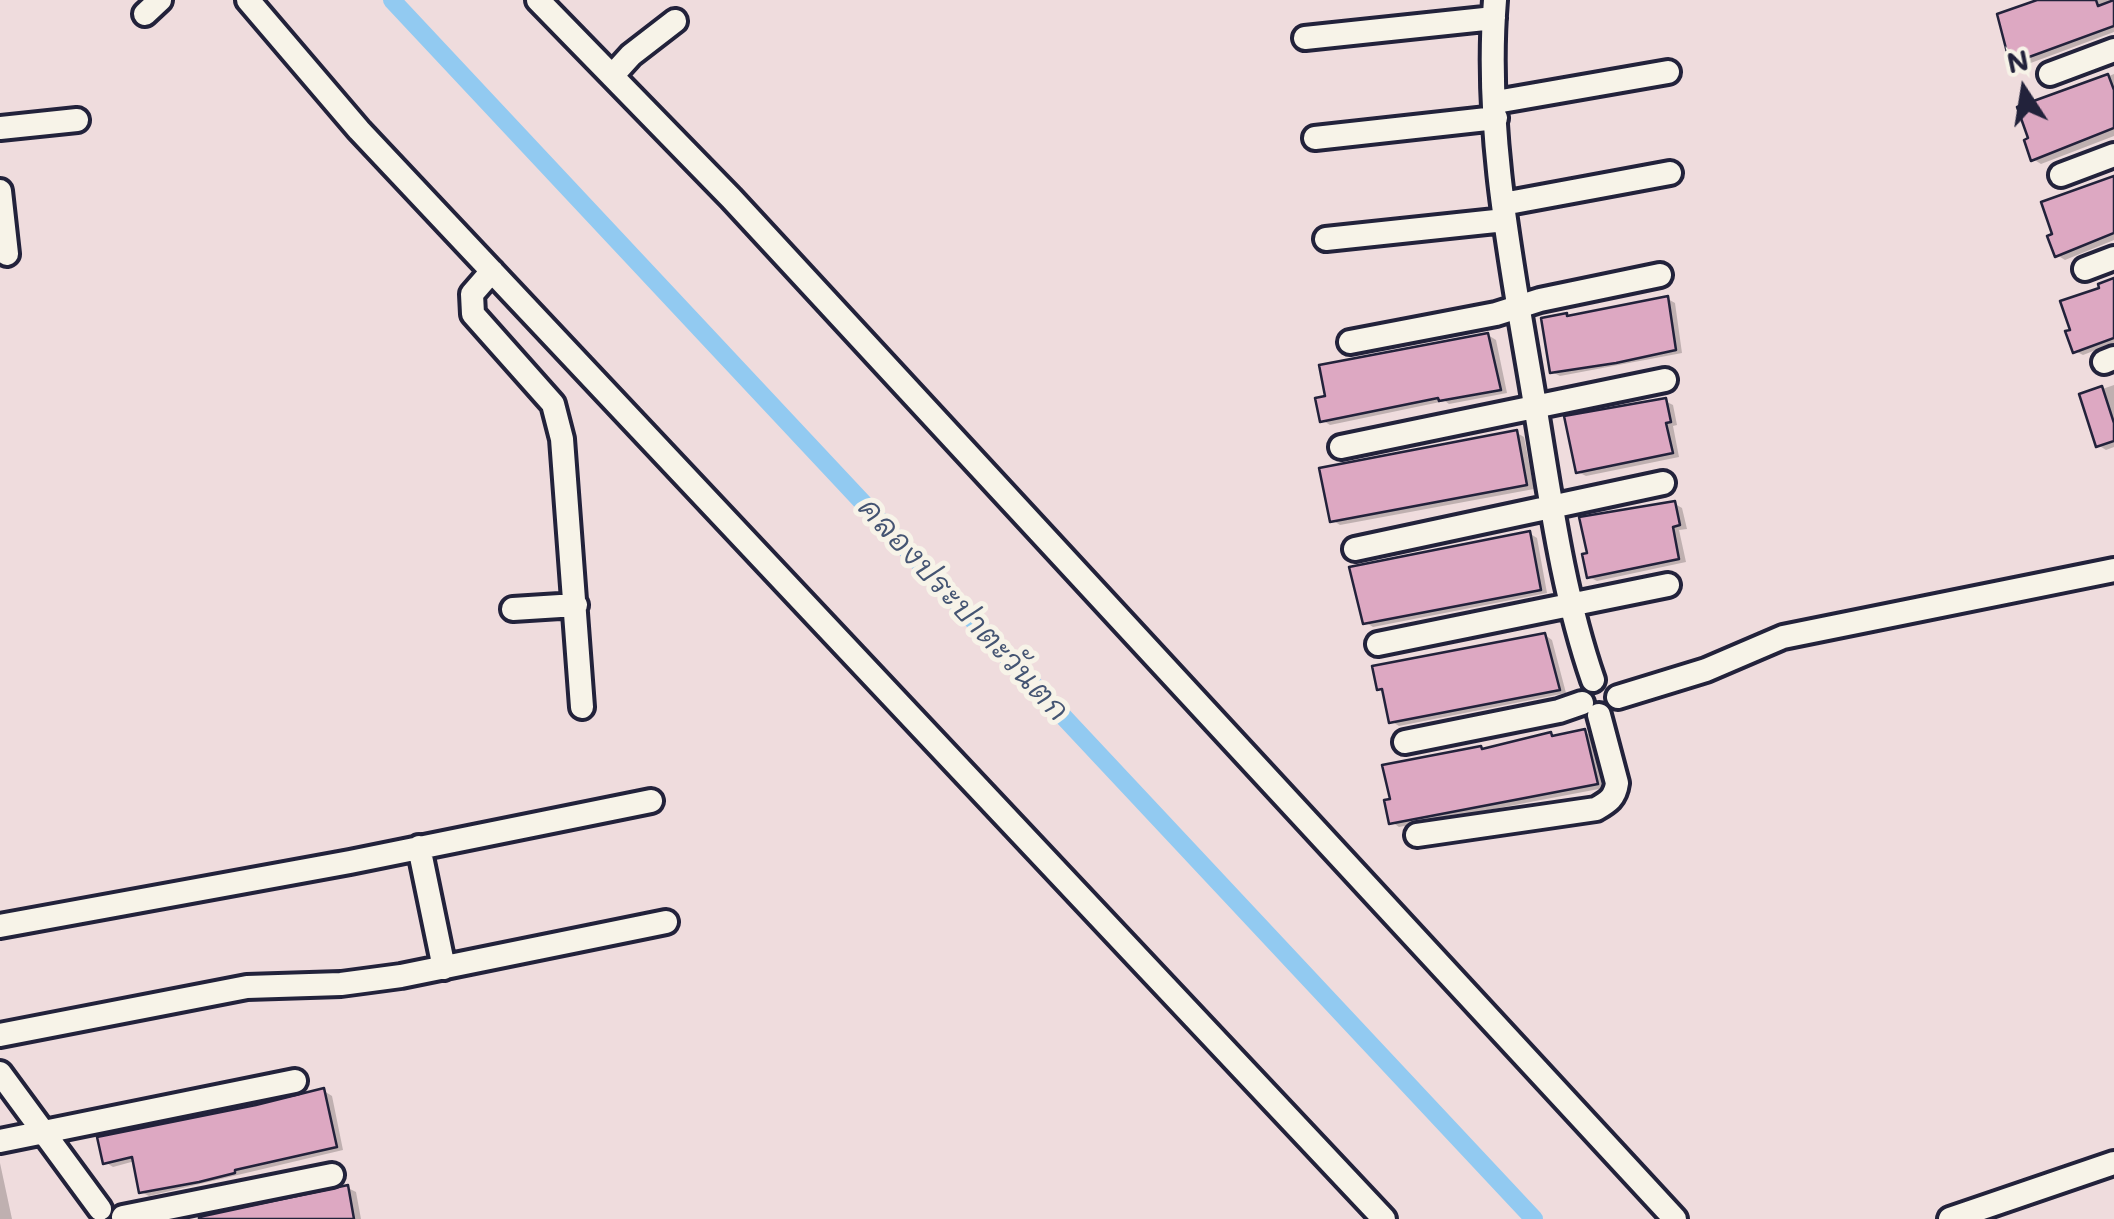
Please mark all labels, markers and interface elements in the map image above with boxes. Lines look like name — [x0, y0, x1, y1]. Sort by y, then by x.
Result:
north arrow — [1974, 40, 2074, 140]
text: N — [2004, 41, 2032, 80]
water label: คลองประปาตะวันตก — [850, 491, 1076, 729]

